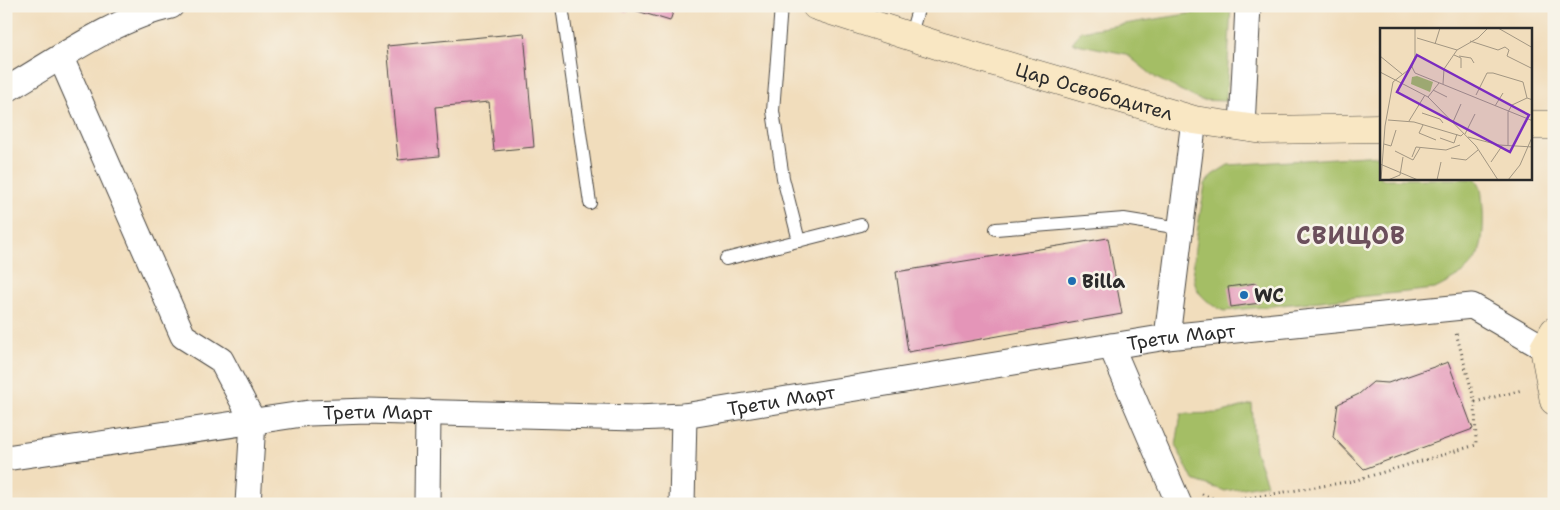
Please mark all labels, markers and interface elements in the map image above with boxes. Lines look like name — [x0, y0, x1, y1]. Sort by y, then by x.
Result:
inset map — [1380, 28, 1532, 180]
street label: Цар Освободител — [1012, 56, 1176, 126]
district label: СВИЩОВ — [1296, 220, 1406, 252]
place label: Billa — [1082, 269, 1125, 294]
marker: Billa — [1066, 275, 1078, 287]
place label: WC — [1254, 283, 1284, 308]
marker: WC — [1238, 289, 1250, 301]
street label: Трети Март — [1125, 318, 1237, 356]
street label: Трети Март — [725, 379, 837, 421]
street label: Трети Март — [323, 398, 433, 425]

